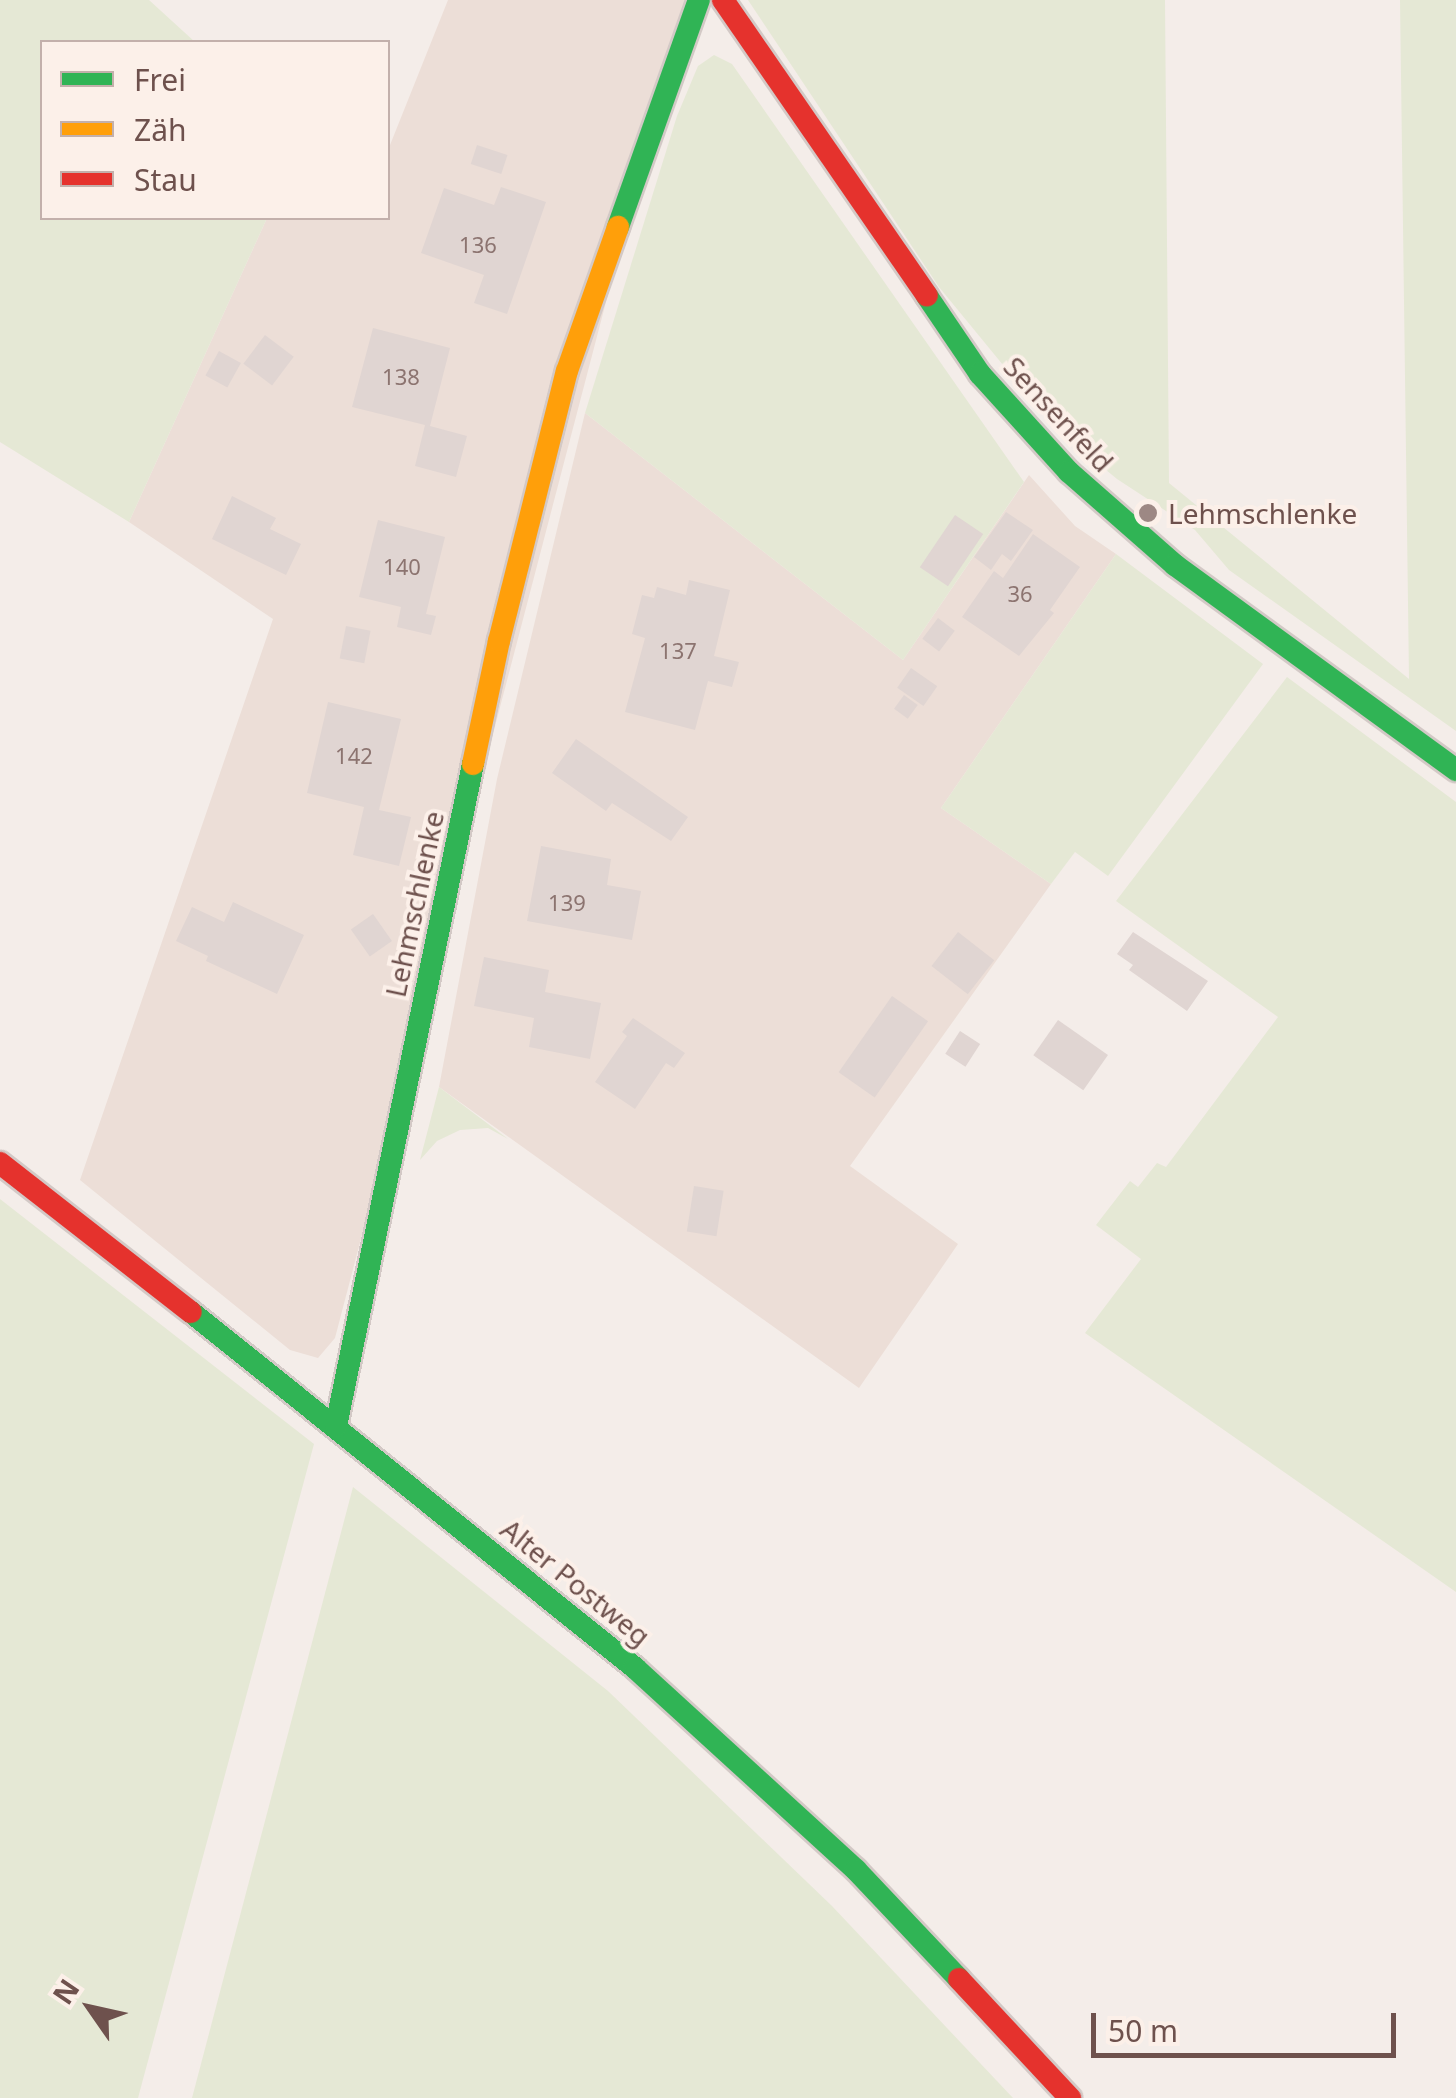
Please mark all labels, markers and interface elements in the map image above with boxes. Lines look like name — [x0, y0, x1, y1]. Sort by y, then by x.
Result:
legend — [40, 40, 390, 220]
text: Frei — [134, 59, 186, 100]
text: Zäh — [134, 109, 187, 150]
text: Stau — [134, 159, 197, 200]
house number: 136 — [459, 232, 497, 258]
street label: Sensenfeld — [997, 350, 1121, 478]
house number: 138 — [382, 364, 420, 390]
place label: Lehmschlenke — [1168, 496, 1357, 530]
marker: Lehmschlenke — [1137, 502, 1159, 524]
house number: 140 — [383, 554, 421, 580]
house number: 36 — [1007, 581, 1033, 607]
house number: 137 — [659, 638, 697, 664]
house number: 142 — [335, 743, 373, 769]
street label: Lehmschlenke — [378, 808, 450, 1000]
house number: 139 — [548, 890, 586, 916]
street label: Alter Postweg — [495, 1512, 657, 1652]
north arrow — [40, 1958, 140, 2058]
text: N — [43, 1971, 87, 2011]
scale bar — [1096, 1993, 1401, 2055]
text: 50 m — [1108, 2010, 1178, 2051]

